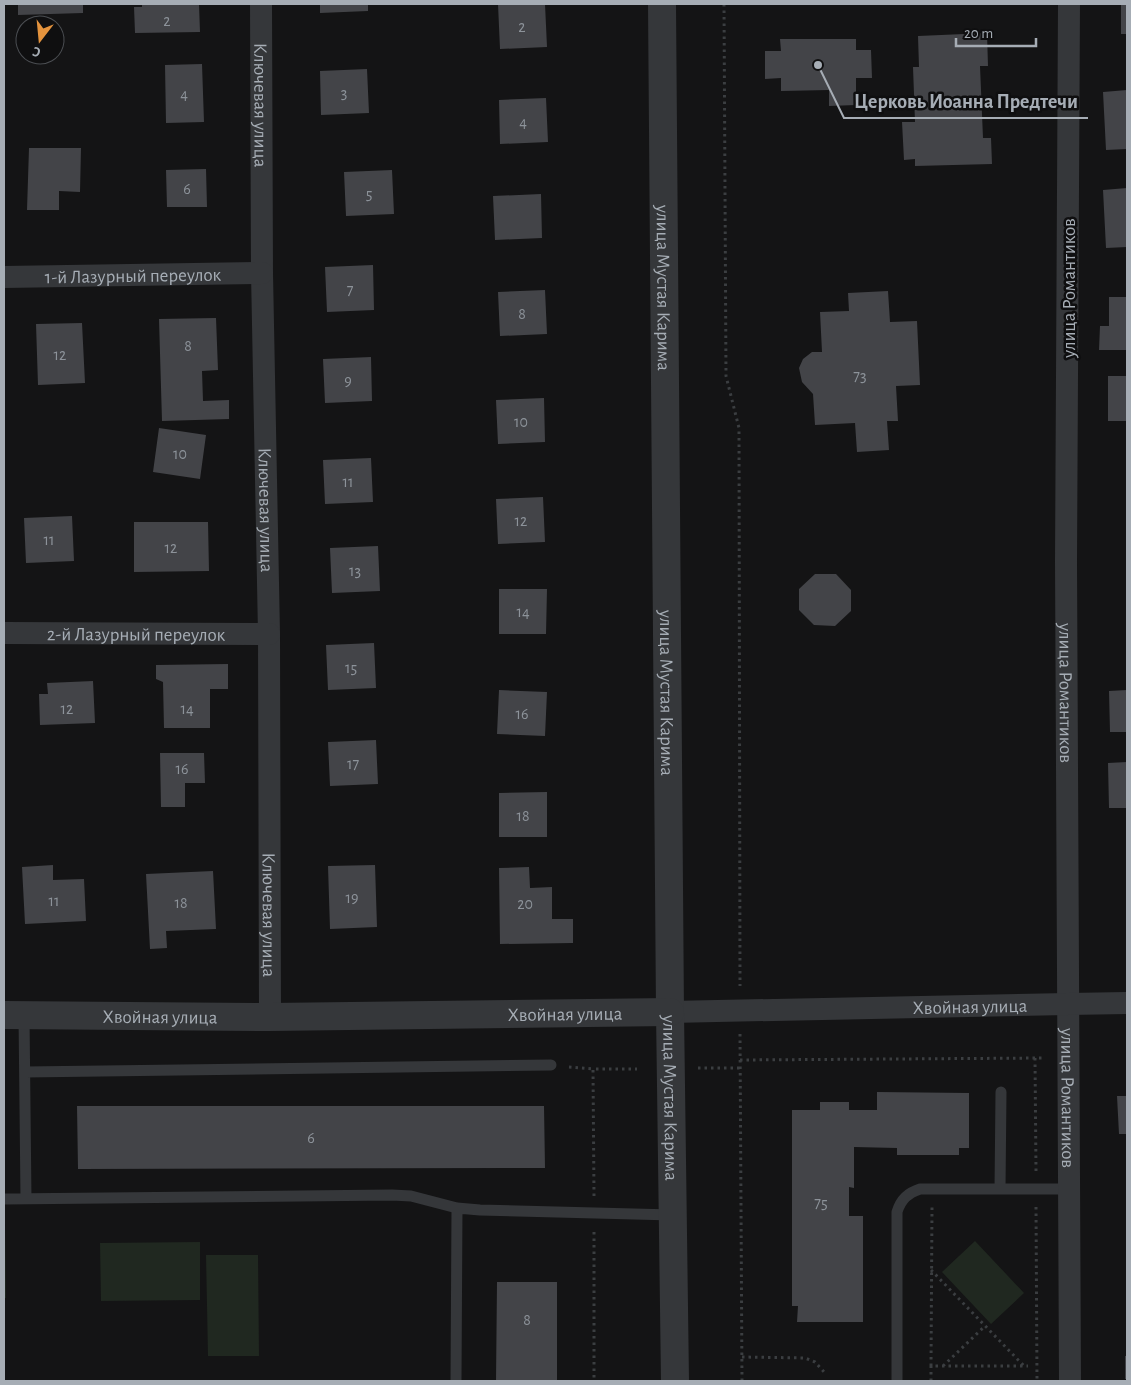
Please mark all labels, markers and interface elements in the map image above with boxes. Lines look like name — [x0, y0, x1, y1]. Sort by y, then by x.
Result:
house number: 2 — [163, 13, 171, 29]
north arrow — [15, 15, 65, 65]
scale bar — [956, 15, 1036, 47]
house number: 2 — [518, 19, 526, 35]
text: 20 m — [964, 26, 993, 41]
street label: Ключевая улица — [250, 43, 270, 168]
text: С — [31, 44, 42, 59]
callout: Церковь Иоанна Предтечи — [844, 83, 1088, 118]
house number: 3 — [341, 85, 347, 101]
house number: 4 — [180, 86, 188, 102]
text: Церковь Иоанна Предтечи — [854, 92, 1078, 112]
house number: 4 — [519, 114, 527, 130]
house number: 6 — [183, 181, 191, 197]
house number: 5 — [366, 186, 372, 202]
street label: улица Мустая Карима — [653, 204, 673, 371]
street label: улица Романтиков — [1060, 218, 1079, 359]
street label: 1-й Лазурный переулок — [45, 266, 222, 287]
house number: 7 — [347, 282, 354, 298]
house number: 8 — [518, 306, 526, 322]
house number: 8 — [184, 338, 192, 354]
house number: 12 — [54, 347, 66, 363]
house number: 73 — [853, 368, 867, 384]
house number: 9 — [344, 373, 352, 389]
house number: 10 — [514, 414, 528, 430]
house number: 10 — [173, 446, 187, 462]
street label: Ключевая улица — [254, 447, 276, 573]
house number: 11 — [342, 474, 354, 490]
house number: 12 — [515, 513, 527, 529]
house number: 11 — [43, 532, 55, 548]
house number: 12 — [165, 540, 177, 556]
house number: 13 — [349, 563, 361, 579]
house number: 14 — [516, 604, 530, 620]
street label: улица Мустая Карима — [656, 609, 676, 776]
street label: улица Романтиков — [1055, 622, 1075, 763]
street label: 2-й Лазурный переулок — [47, 625, 226, 645]
house number: 15 — [345, 660, 357, 676]
house number: 12 — [61, 701, 73, 717]
house number: 14 — [180, 701, 194, 717]
house number: 16 — [515, 706, 529, 722]
house number: 17 — [347, 756, 359, 772]
house number: 16 — [175, 761, 189, 777]
house number: 18 — [516, 808, 530, 824]
street label: Ключевая улица — [259, 853, 278, 978]
house number: 19 — [345, 890, 359, 906]
house number: 11 — [48, 893, 60, 909]
house number: 18 — [174, 895, 188, 911]
house number: 20 — [517, 896, 533, 912]
street label: Хвойная улица — [912, 997, 1028, 1018]
street label: Хвойная улица — [507, 1005, 623, 1025]
street label: Хвойная улица — [103, 1008, 218, 1028]
street label: улица Мустая Карима — [659, 1014, 680, 1181]
street label: улица Романтиков — [1057, 1027, 1077, 1168]
house number: 6 — [307, 1130, 315, 1146]
house number: 75 — [814, 1195, 828, 1211]
house number: 8 — [523, 1312, 531, 1328]

